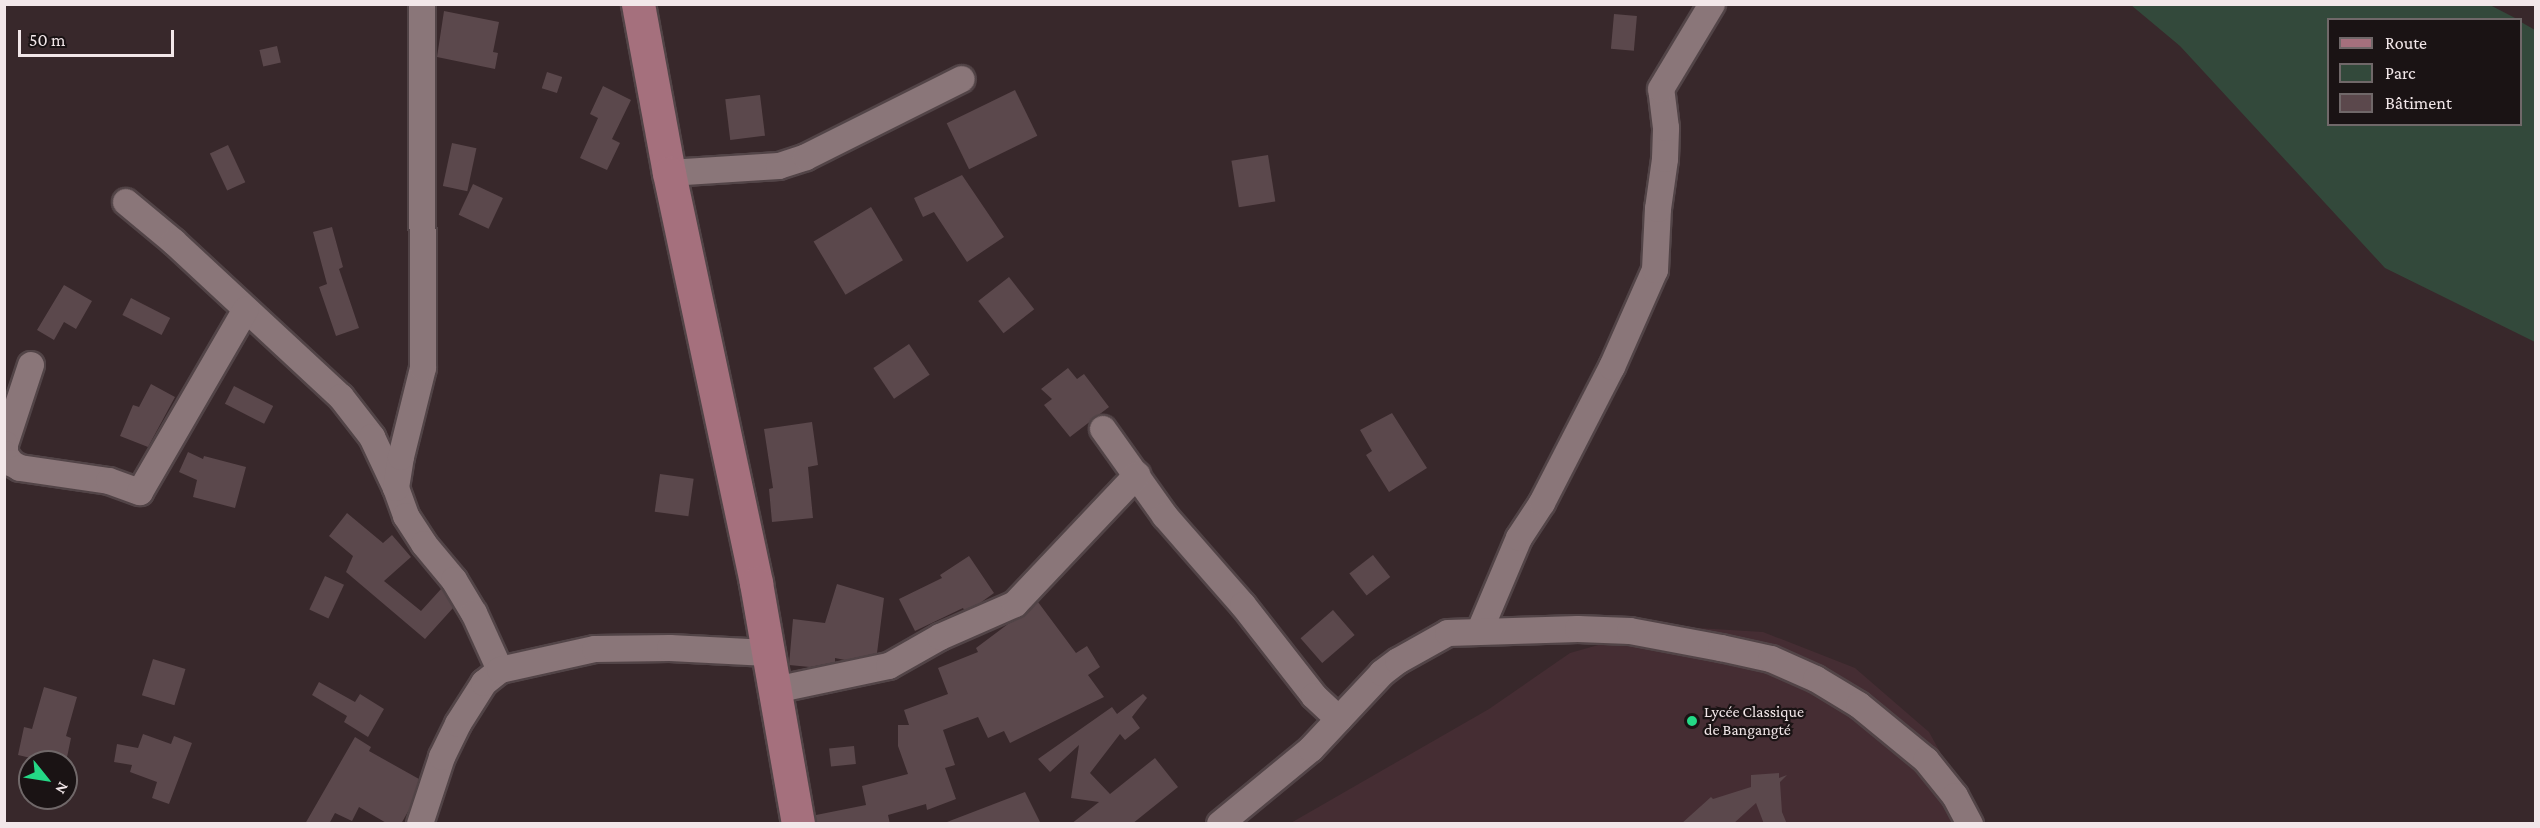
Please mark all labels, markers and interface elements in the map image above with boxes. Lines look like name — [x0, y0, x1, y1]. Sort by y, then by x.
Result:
scale bar — [21, 18, 177, 56]
legend — [2327, 18, 2522, 126]
text: 50 m — [29, 30, 66, 50]
text: Route — [2385, 33, 2427, 53]
text: Parc — [2385, 63, 2416, 83]
text: Bâtiment — [2385, 93, 2452, 113]
place label: Lycée Classique de Bangangté — [1704, 702, 1804, 740]
marker: Lycée Classique de Bangangté — [1685, 714, 1699, 728]
north arrow — [18, 750, 78, 810]
text: N — [52, 779, 72, 797]

